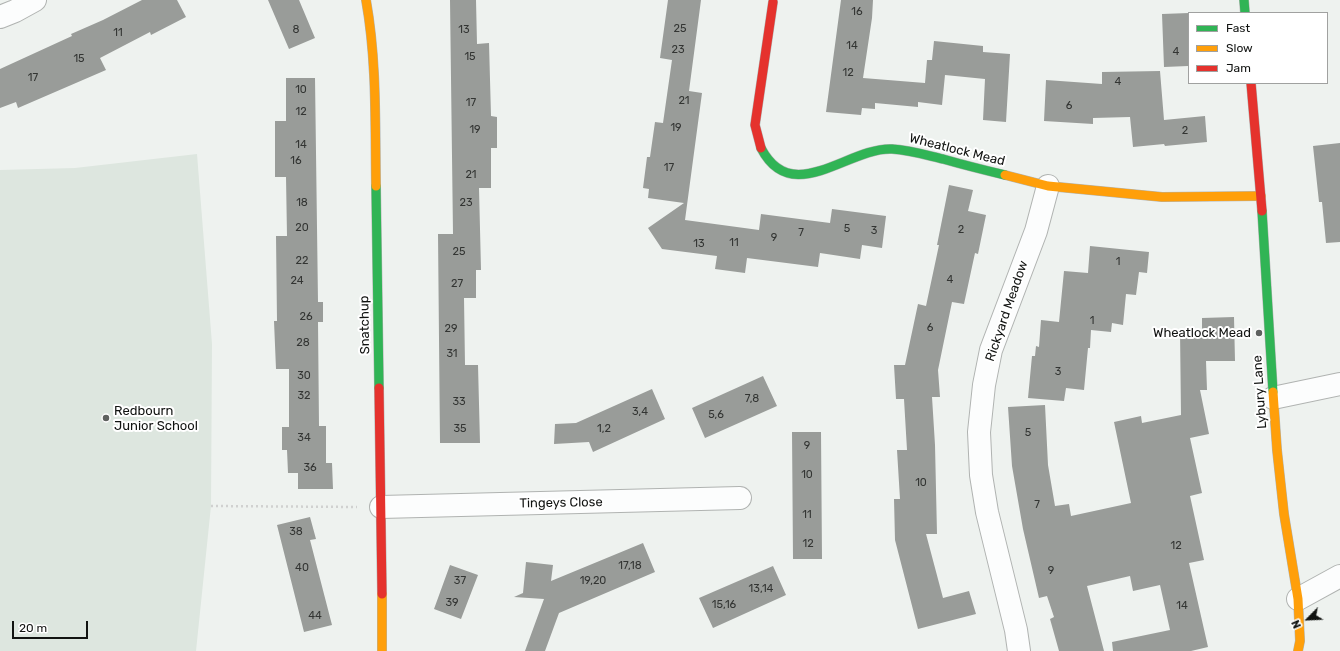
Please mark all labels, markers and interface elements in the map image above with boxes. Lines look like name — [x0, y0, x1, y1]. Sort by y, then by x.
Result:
house number: 16 — [851, 5, 863, 19]
legend — [1188, 12, 1328, 84]
text: Fast — [1226, 21, 1250, 35]
house number: 25 — [674, 22, 686, 36]
house number: 8 — [293, 23, 299, 37]
house number: 13 — [458, 23, 470, 37]
house number: 11 — [113, 26, 123, 40]
house number: 14 — [846, 39, 858, 53]
text: Slow — [1226, 41, 1253, 55]
house number: 23 — [671, 43, 685, 57]
house number: 4 — [1173, 45, 1179, 59]
house number: 15 — [464, 50, 476, 64]
house number: 15 — [73, 52, 85, 66]
text: Jam — [1226, 61, 1251, 75]
house number: 12 — [842, 66, 854, 80]
house number: 17 — [28, 71, 38, 85]
house number: 4 — [1115, 75, 1121, 89]
house number: 10 — [295, 83, 307, 97]
house number: 21 — [678, 94, 690, 108]
house number: 17 — [466, 96, 476, 110]
house number: 6 — [1066, 99, 1072, 113]
house number: 12 — [295, 105, 307, 119]
house number: 19 — [670, 121, 682, 135]
house number: 19 — [469, 123, 481, 137]
house number: 2 — [1182, 124, 1188, 138]
street label: Wheatlock Mead — [908, 131, 1006, 169]
house number: 14 — [295, 138, 307, 152]
house number: 16 — [290, 154, 302, 168]
house number: 17 — [664, 161, 674, 175]
house number: 21 — [465, 168, 477, 182]
house number: 18 — [296, 196, 308, 210]
house number: 23 — [459, 196, 473, 210]
house number: 20 — [295, 221, 309, 235]
house number: 5 — [844, 222, 850, 236]
house number: 2 — [958, 223, 964, 237]
house number: 3 — [871, 224, 877, 238]
house number: 7 — [798, 226, 804, 240]
house number: 9 — [771, 231, 777, 245]
house number: 11 — [729, 236, 739, 250]
house number: 13 — [693, 237, 705, 251]
house number: 25 — [453, 245, 465, 259]
house number: 22 — [296, 254, 308, 268]
house number: 1 — [1116, 255, 1120, 269]
street label: Rickyard Meadow — [982, 259, 1032, 363]
house number: 4 — [947, 273, 953, 287]
house number: 24 — [290, 274, 304, 288]
house number: 27 — [451, 277, 463, 291]
street label: Snatchup — [357, 295, 373, 355]
house number: 26 — [299, 310, 313, 324]
house number: 1 — [1090, 314, 1094, 328]
house number: 6 — [927, 321, 933, 335]
house number: 29 — [445, 322, 457, 336]
place label: Wheatlock Mead — [1153, 325, 1251, 341]
marker: Wheatlock Mead — [1254, 328, 1264, 338]
house number: 28 — [296, 336, 310, 350]
house number: 31 — [446, 347, 458, 361]
street label: Lybury Lane — [1250, 355, 1270, 429]
house number: 3 — [1055, 365, 1061, 379]
house number: 30 — [297, 369, 311, 383]
house number: 32 — [297, 389, 311, 403]
house number: 7,8 — [745, 392, 759, 406]
house number: 33 — [452, 395, 466, 409]
place label: Redbourn Junior School — [114, 403, 198, 434]
house number: 3,4 — [632, 405, 648, 419]
house number: 5,6 — [708, 408, 724, 422]
marker: Redbourn Junior School — [101, 413, 111, 423]
house number: 35 — [453, 422, 467, 436]
house number: 1,2 — [597, 422, 611, 436]
house number: 5 — [1025, 426, 1031, 440]
house number: 34 — [297, 431, 311, 445]
house number: 9 — [804, 439, 810, 453]
house number: 36 — [303, 461, 317, 475]
house number: 10 — [801, 468, 813, 482]
house number: 10 — [915, 476, 927, 490]
street label: Tingeys Close — [519, 494, 603, 512]
house number: 7 — [1034, 498, 1040, 512]
house number: 11 — [802, 508, 812, 522]
house number: 38 — [289, 525, 303, 539]
house number: 12 — [802, 537, 814, 551]
house number: 12 — [1170, 539, 1182, 553]
house number: 17,18 — [618, 559, 642, 573]
house number: 40 — [295, 561, 309, 575]
house number: 9 — [1048, 564, 1054, 578]
house number: 37 — [454, 574, 466, 588]
house number: 19,20 — [580, 574, 606, 588]
house number: 13,14 — [749, 582, 773, 596]
house number: 39 — [445, 596, 459, 610]
house number: 15,16 — [712, 598, 736, 612]
house number: 14 — [1176, 599, 1188, 613]
north arrow — [1288, 599, 1328, 639]
house number: 44 — [308, 609, 322, 623]
scale bar — [14, 613, 90, 639]
text: N — [1289, 618, 1304, 630]
text: 20 m — [19, 621, 47, 635]

